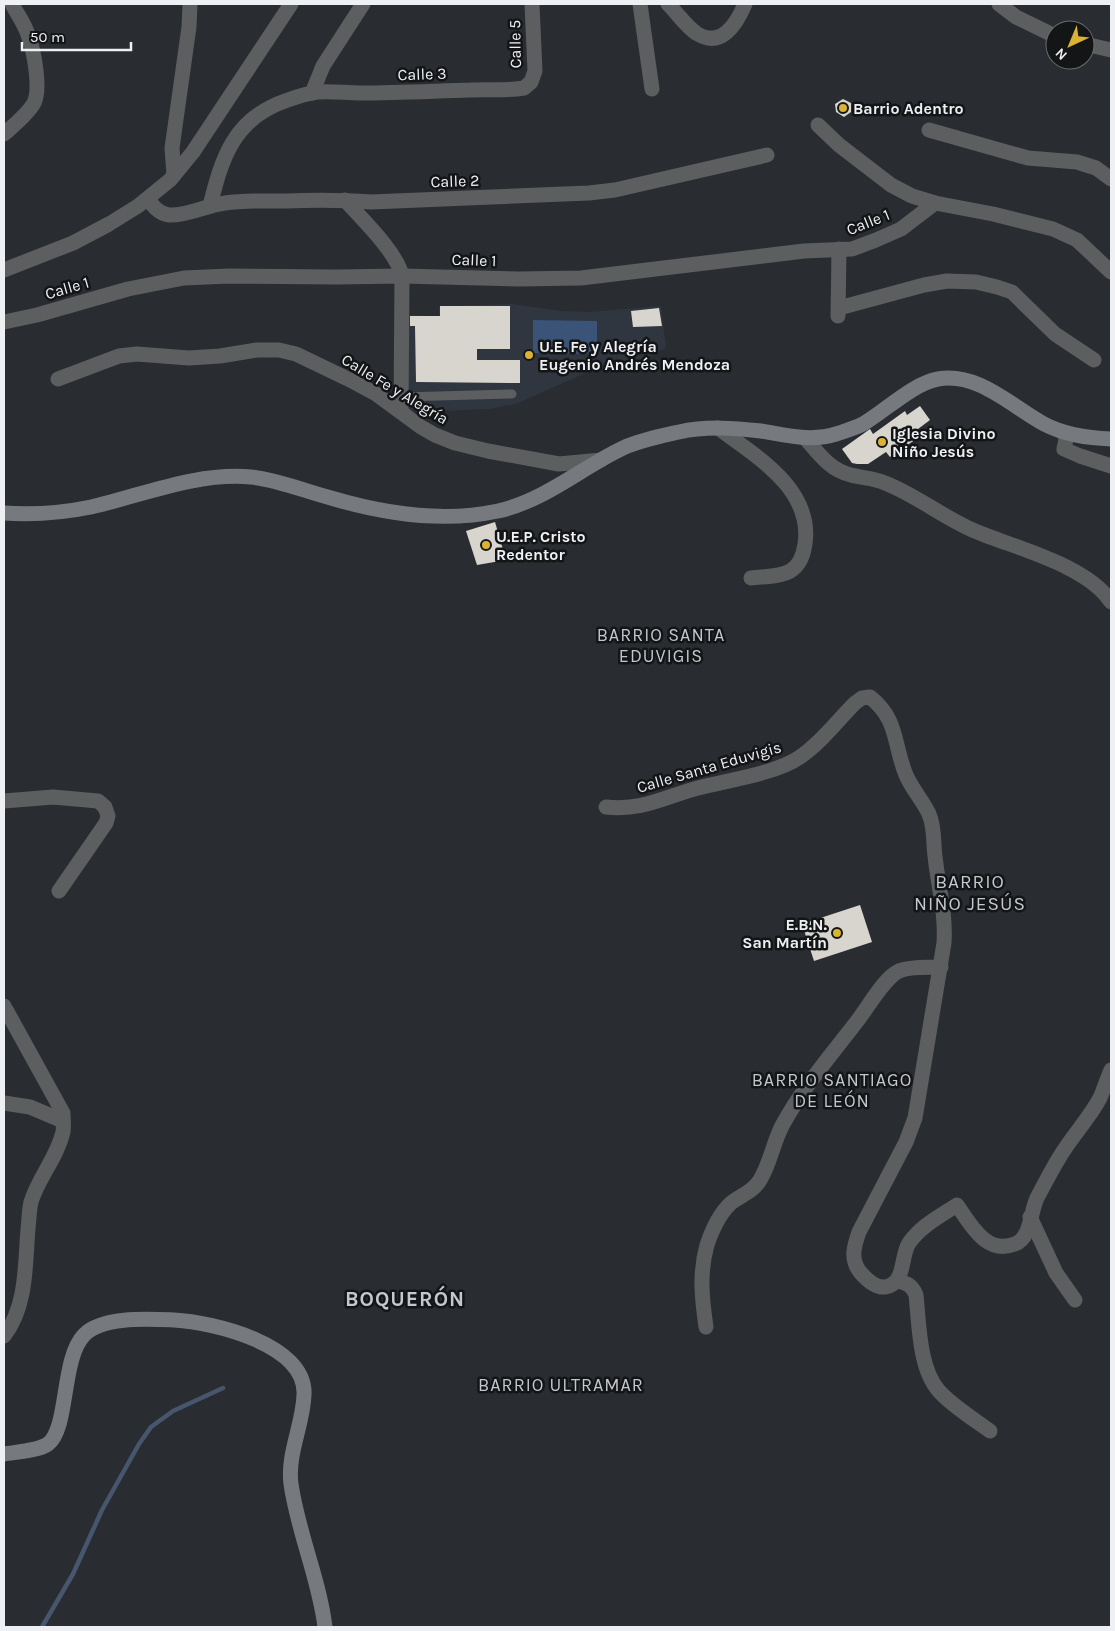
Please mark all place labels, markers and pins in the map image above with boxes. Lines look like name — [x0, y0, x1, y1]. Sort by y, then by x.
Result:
place label: Barrio Adentro — [853, 99, 964, 118]
marker: Barrio Adentro — [837, 102, 849, 114]
place label: U.E. Fe y Alegría Eugenio Andrés Mendoza — [539, 337, 730, 374]
marker: U.E. Fe y Alegría Eugenio Andrés Mendoza — [523, 349, 535, 361]
place label: Iglesia Divino Niño Jesús — [892, 424, 995, 461]
marker: Iglesia Divino Niño Jesús — [876, 436, 888, 448]
place label: U.E.P. Cristo Redentor — [496, 527, 586, 564]
marker: U.E.P. Cristo Redentor — [480, 539, 492, 551]
place label: E.B.N. San Martín — [742, 915, 828, 952]
marker: E.B.N. San Martín — [831, 927, 843, 939]

